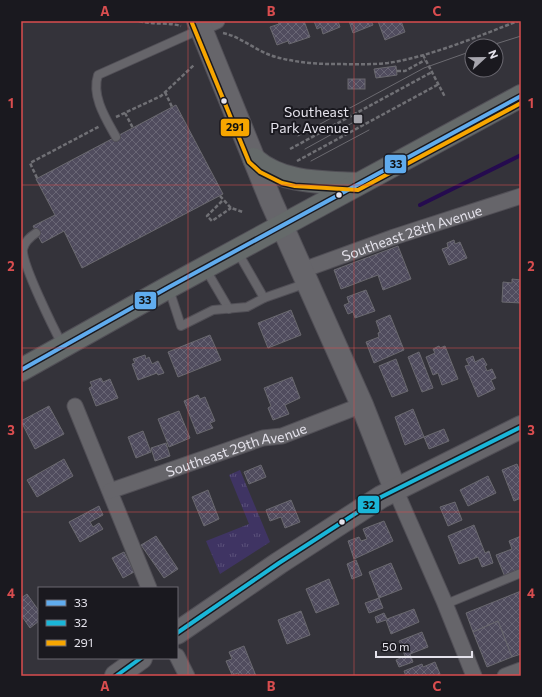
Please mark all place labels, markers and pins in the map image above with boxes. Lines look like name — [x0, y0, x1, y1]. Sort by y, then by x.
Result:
unlabelled marker — [219, 96, 229, 106]
place label: Southeast Park Avenue — [270, 103, 349, 136]
marker: Southeast Park Avenue — [352, 113, 364, 125]
unlabelled marker — [334, 190, 344, 200]
unlabelled marker — [337, 517, 347, 527]

